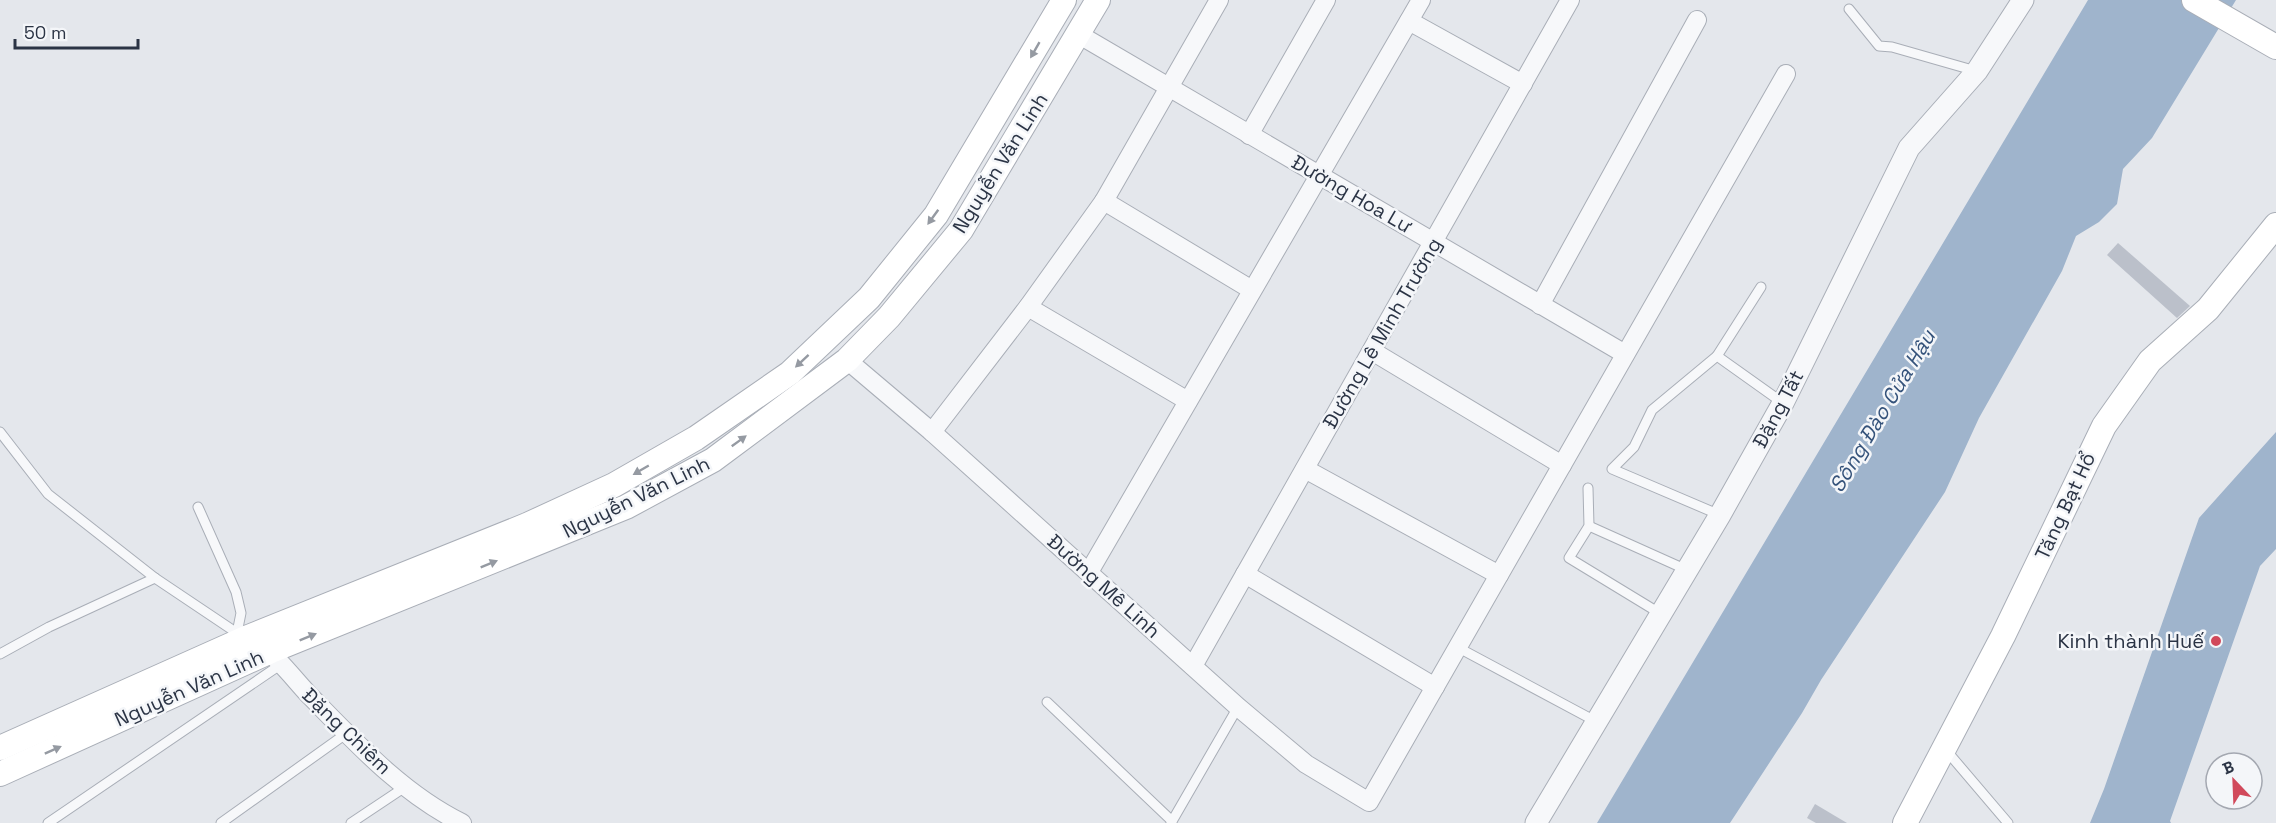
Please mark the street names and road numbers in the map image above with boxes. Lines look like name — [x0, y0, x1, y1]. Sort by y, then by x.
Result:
street label: Nguyễn Văn Linh — [946, 88, 1054, 238]
street label: Đường Hoa Lư — [1287, 149, 1417, 239]
street label: Đường Lê Minh Trường — [1317, 233, 1447, 433]
street label: Đặng Tất — [1747, 366, 1809, 452]
street label: Tăng Bạt Hổ — [2029, 448, 2101, 564]
street label: Nguyễn Văn Linh — [558, 450, 714, 544]
street label: Đường Mê Linh — [1042, 528, 1166, 644]
street label: Nguyễn Văn Linh — [110, 643, 268, 733]
street label: Đặng Chiêm — [297, 682, 397, 780]

